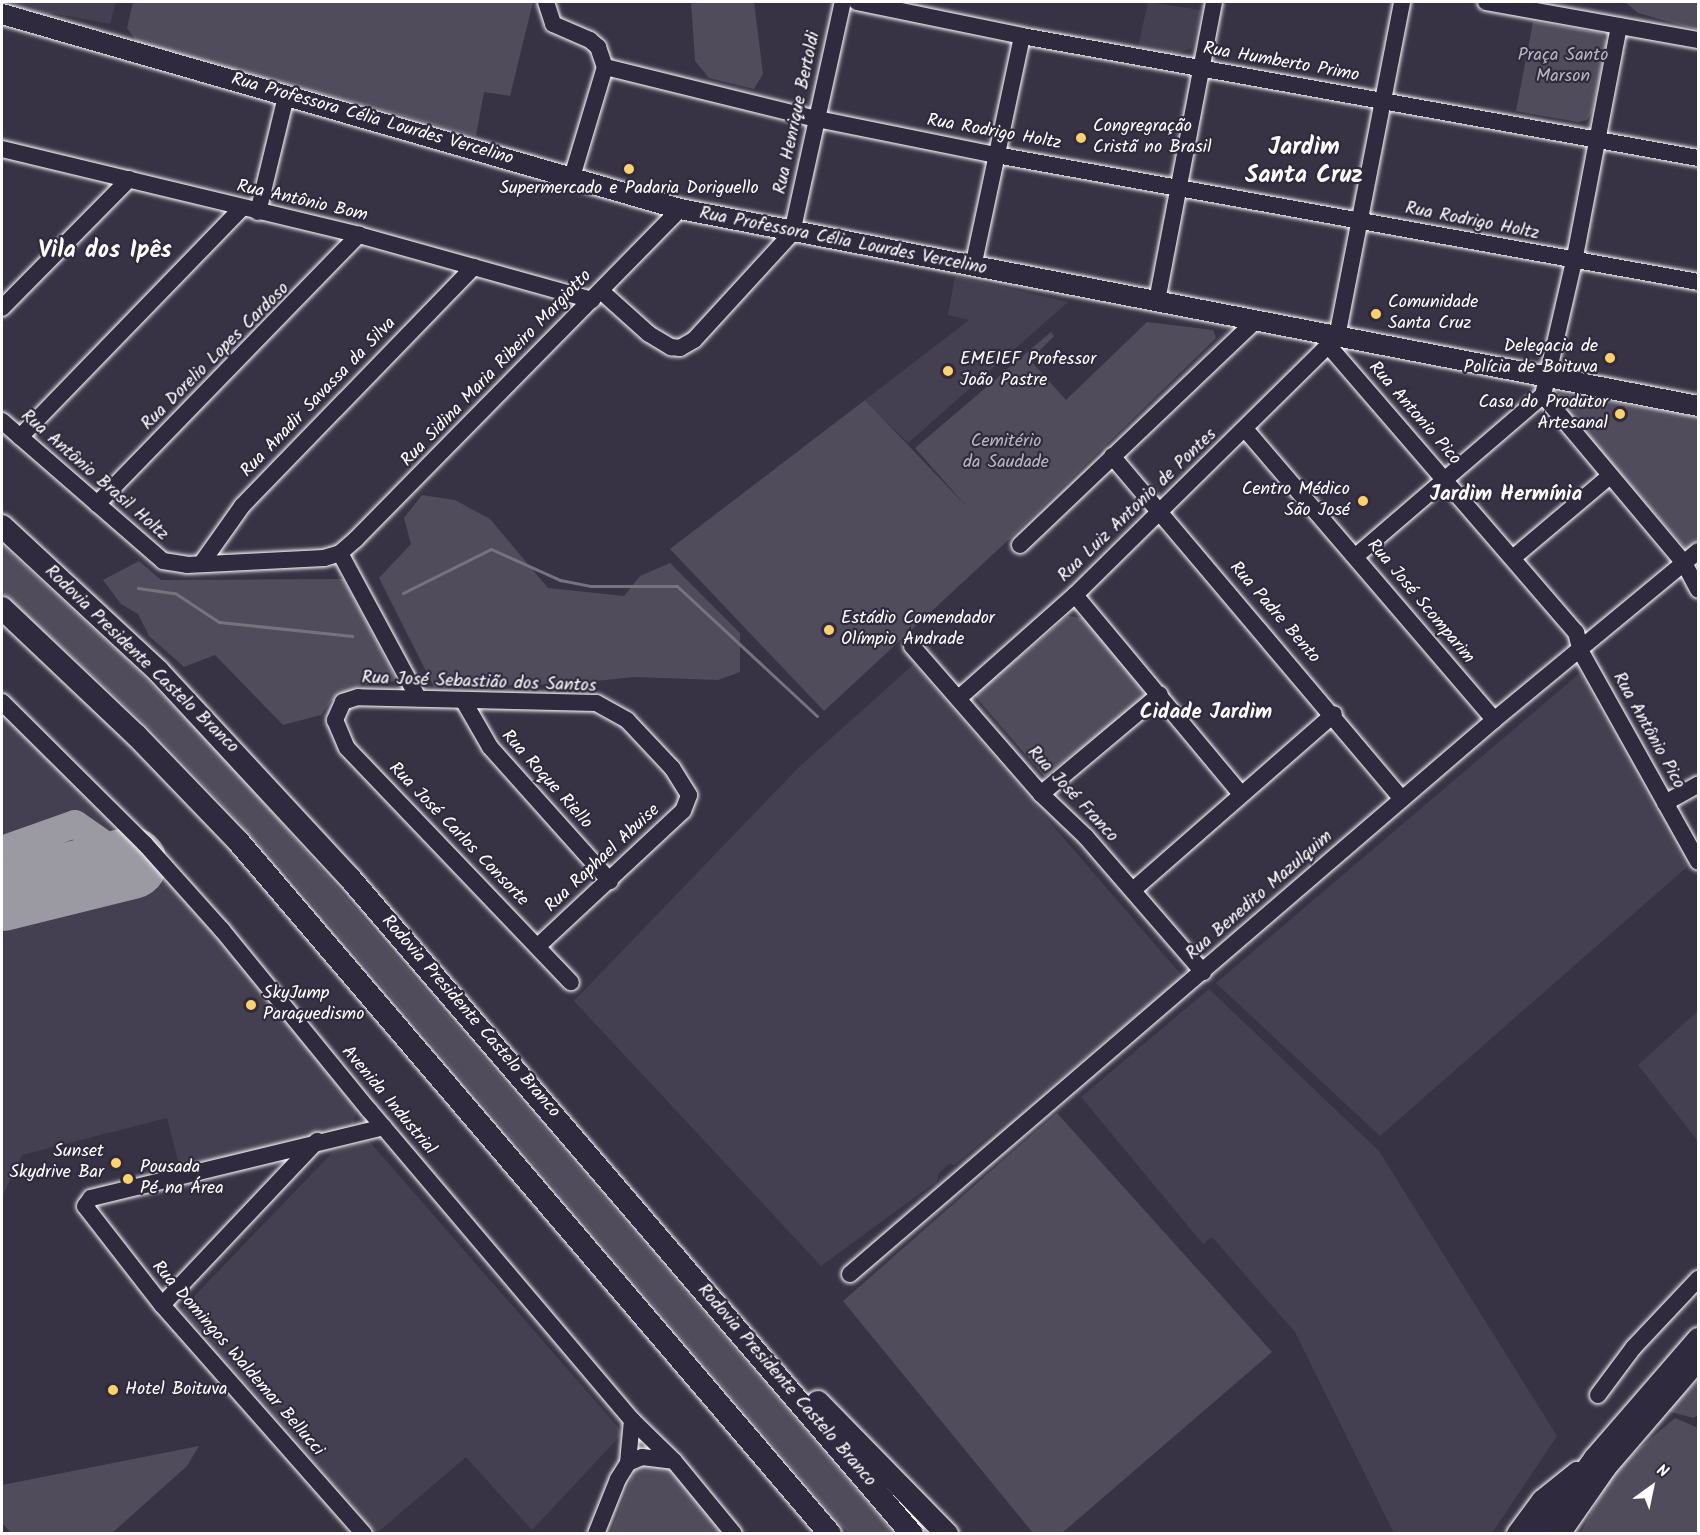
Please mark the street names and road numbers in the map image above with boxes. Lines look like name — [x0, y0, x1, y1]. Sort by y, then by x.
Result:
street label: Rua Henrique Bertoldi — [770, 30, 826, 196]
street label: Rua Humberto Primo — [1201, 39, 1361, 87]
street label: Rua Professora Célia Lourdes Vercelino — [228, 69, 516, 171]
street label: Rua Rodrigo Holtz — [925, 111, 1063, 155]
street label: Rua Antônio Bom — [234, 176, 370, 228]
street label: Rua Rodrigo Holtz — [1403, 198, 1541, 246]
street label: Rua Professora Célia Lourdes Vercelino — [697, 203, 989, 281]
street label: Rua Sidina Maria Ribeiro Margiotto — [397, 266, 597, 472]
street label: Rua Dorelio Lopes Cardoso — [138, 279, 294, 435]
street label: Rua Anadir Savassa da Silva — [237, 313, 401, 483]
street label: Rua Antonio Pico — [1363, 358, 1465, 470]
street label: Rua Antônio Brasil Holtz — [16, 406, 172, 546]
street label: Rua Luiz Antonio de Pontes — [1054, 425, 1222, 587]
street label: Rua José Scomparim — [1362, 535, 1478, 669]
street label: Rua Padre Bento — [1224, 558, 1324, 668]
street label: Rodovia Presidente Castelo Branco — [39, 561, 243, 759]
street label: Rua José Sebastião dos Santos — [361, 668, 597, 698]
street label: Rua Antônio Pico — [1607, 669, 1689, 793]
street label: Rua Roque Riello — [496, 726, 596, 834]
street label: Rua José Franco — [1022, 742, 1122, 848]
street label: Rua José Carlos Consorte — [383, 758, 533, 912]
street label: Rua Raphael Abuise — [541, 800, 665, 918]
street label: Rua Benedito Mazulquim — [1182, 826, 1338, 966]
street label: Rodovia Presidente Castelo Branco — [376, 911, 564, 1123]
street label: Avenida Industrial — [336, 1042, 440, 1160]
street label: Rua Domingos Waldemar Bellucci — [146, 1257, 328, 1461]
street label: Rodovia Presidente Castelo Branco — [692, 1280, 880, 1492]

